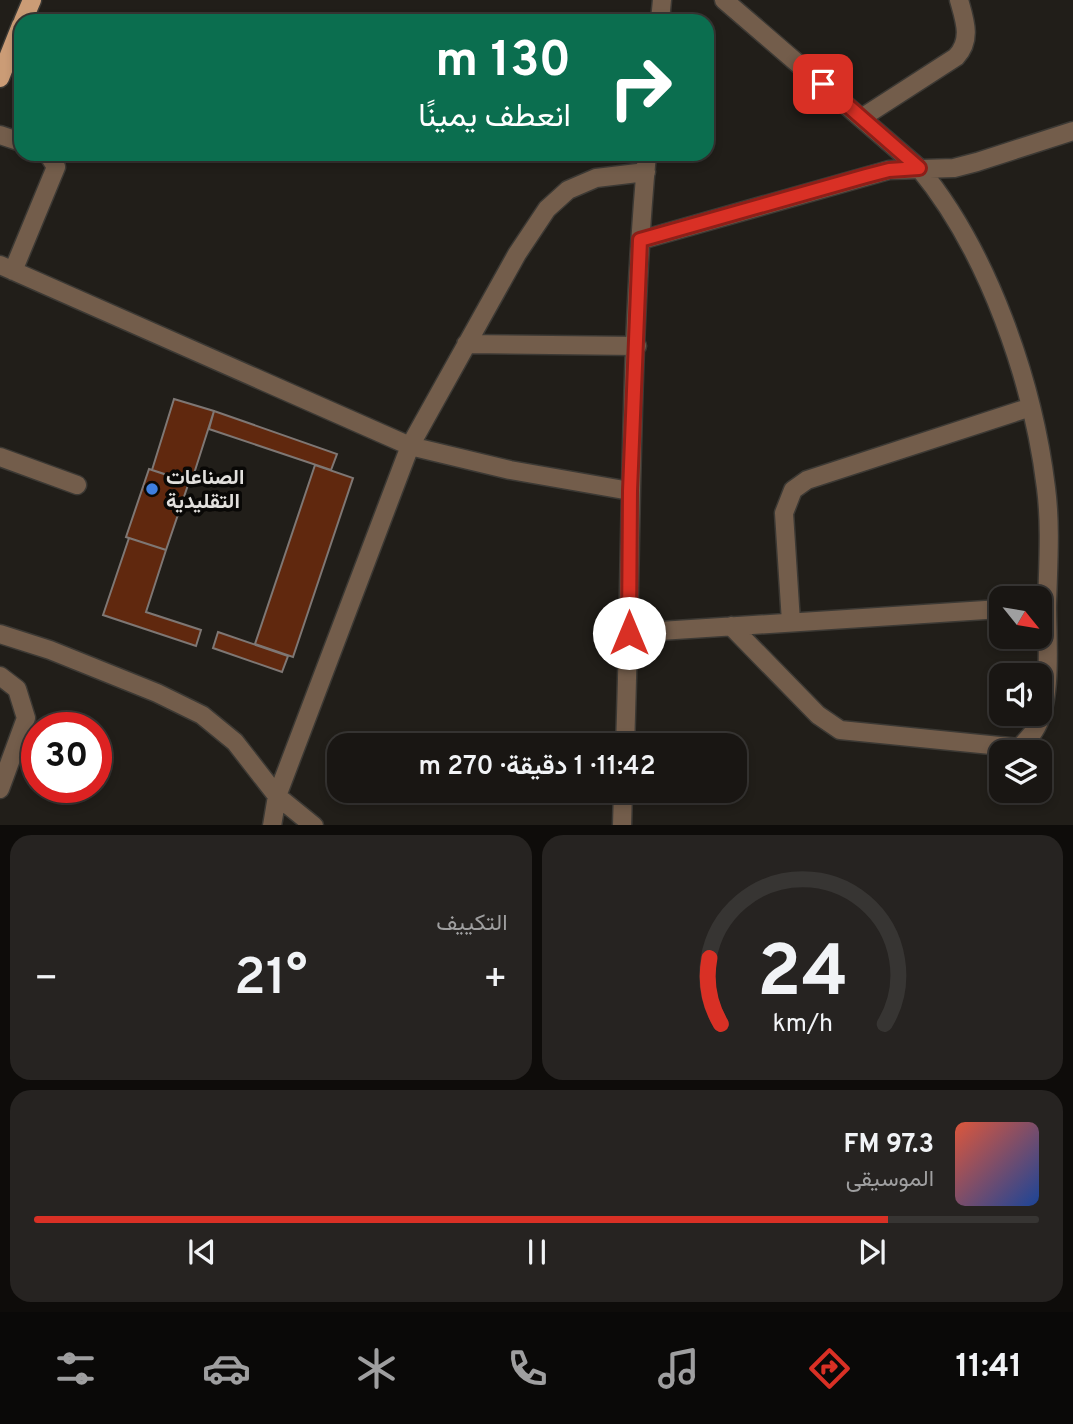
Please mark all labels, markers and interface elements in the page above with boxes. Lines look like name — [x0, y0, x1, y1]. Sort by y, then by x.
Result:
text: 130 m — [435, 32, 571, 94]
icon: right — [595, 42, 686, 133]
pin — [793, 54, 853, 114]
icon: arrive — [804, 65, 842, 103]
text: انعطف يمينًا — [418, 98, 571, 138]
place label: الصناعات التقليدية — [166, 465, 244, 516]
marker: الصناعات التقليدية — [144, 481, 160, 497]
north arrow — [989, 586, 1052, 649]
map controls — [989, 586, 1052, 803]
position arrow — [592, 596, 666, 670]
button: sound — [989, 663, 1052, 726]
speed limit sign: 30 — [21, 712, 112, 803]
button: layers — [989, 740, 1052, 803]
text: 11:42 · 1 دقيقة · 270 m — [418, 751, 656, 784]
text: التكييف — [436, 910, 508, 939]
text: 24 — [757, 930, 848, 1022]
text: 21° — [234, 947, 308, 1013]
text: − — [34, 956, 59, 1005]
text: + — [483, 956, 507, 1005]
text: km/h — [772, 1008, 833, 1040]
text: 97.3 FM — [843, 1129, 934, 1162]
text: الموسيقى — [846, 1166, 934, 1195]
icon: previous — [183, 1233, 221, 1271]
icon: pause — [518, 1233, 556, 1271]
icon: next — [853, 1233, 891, 1271]
icon: filters — [51, 1344, 100, 1393]
icon: car — [202, 1344, 251, 1393]
icon: climate — [352, 1344, 401, 1393]
icon: phone — [503, 1344, 552, 1393]
icon: music — [654, 1344, 703, 1393]
icon: directions — [805, 1344, 854, 1393]
text: 11:41 — [955, 1348, 1022, 1388]

